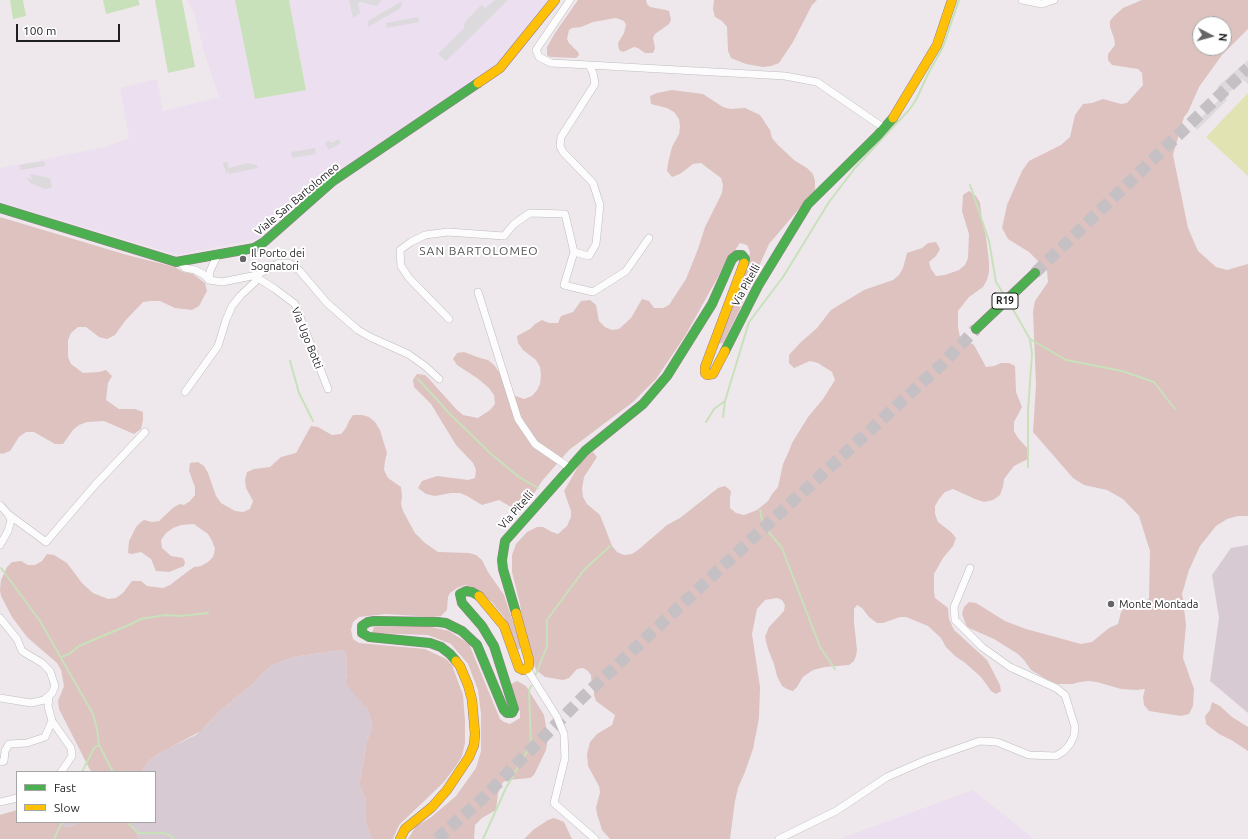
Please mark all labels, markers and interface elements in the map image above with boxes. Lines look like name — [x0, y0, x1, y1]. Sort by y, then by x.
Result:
scale bar — [18, 16, 122, 42]
north arrow — [1192, 16, 1232, 56]
text: 100 m — [23, 24, 56, 37]
text: N — [1217, 32, 1229, 42]
street label: Viale San Bartolomeo — [252, 160, 342, 238]
district label: SAN BARTOLOMEO — [419, 244, 539, 258]
place label: Il Porto dei Sognatori — [251, 246, 305, 272]
marker: Il Porto dei Sognatori — [238, 254, 248, 264]
street label: Via Pitelli — [729, 262, 763, 308]
road number: R19 — [992, 293, 1018, 309]
street label: Via Ugo Botti — [289, 305, 325, 371]
street label: Via Pitelli — [496, 488, 536, 532]
place label: Monte Montada — [1119, 597, 1198, 611]
marker: Monte Montada — [1106, 599, 1116, 609]
legend — [16, 771, 156, 823]
text: Fast — [54, 781, 76, 794]
text: Slow — [54, 801, 80, 814]

